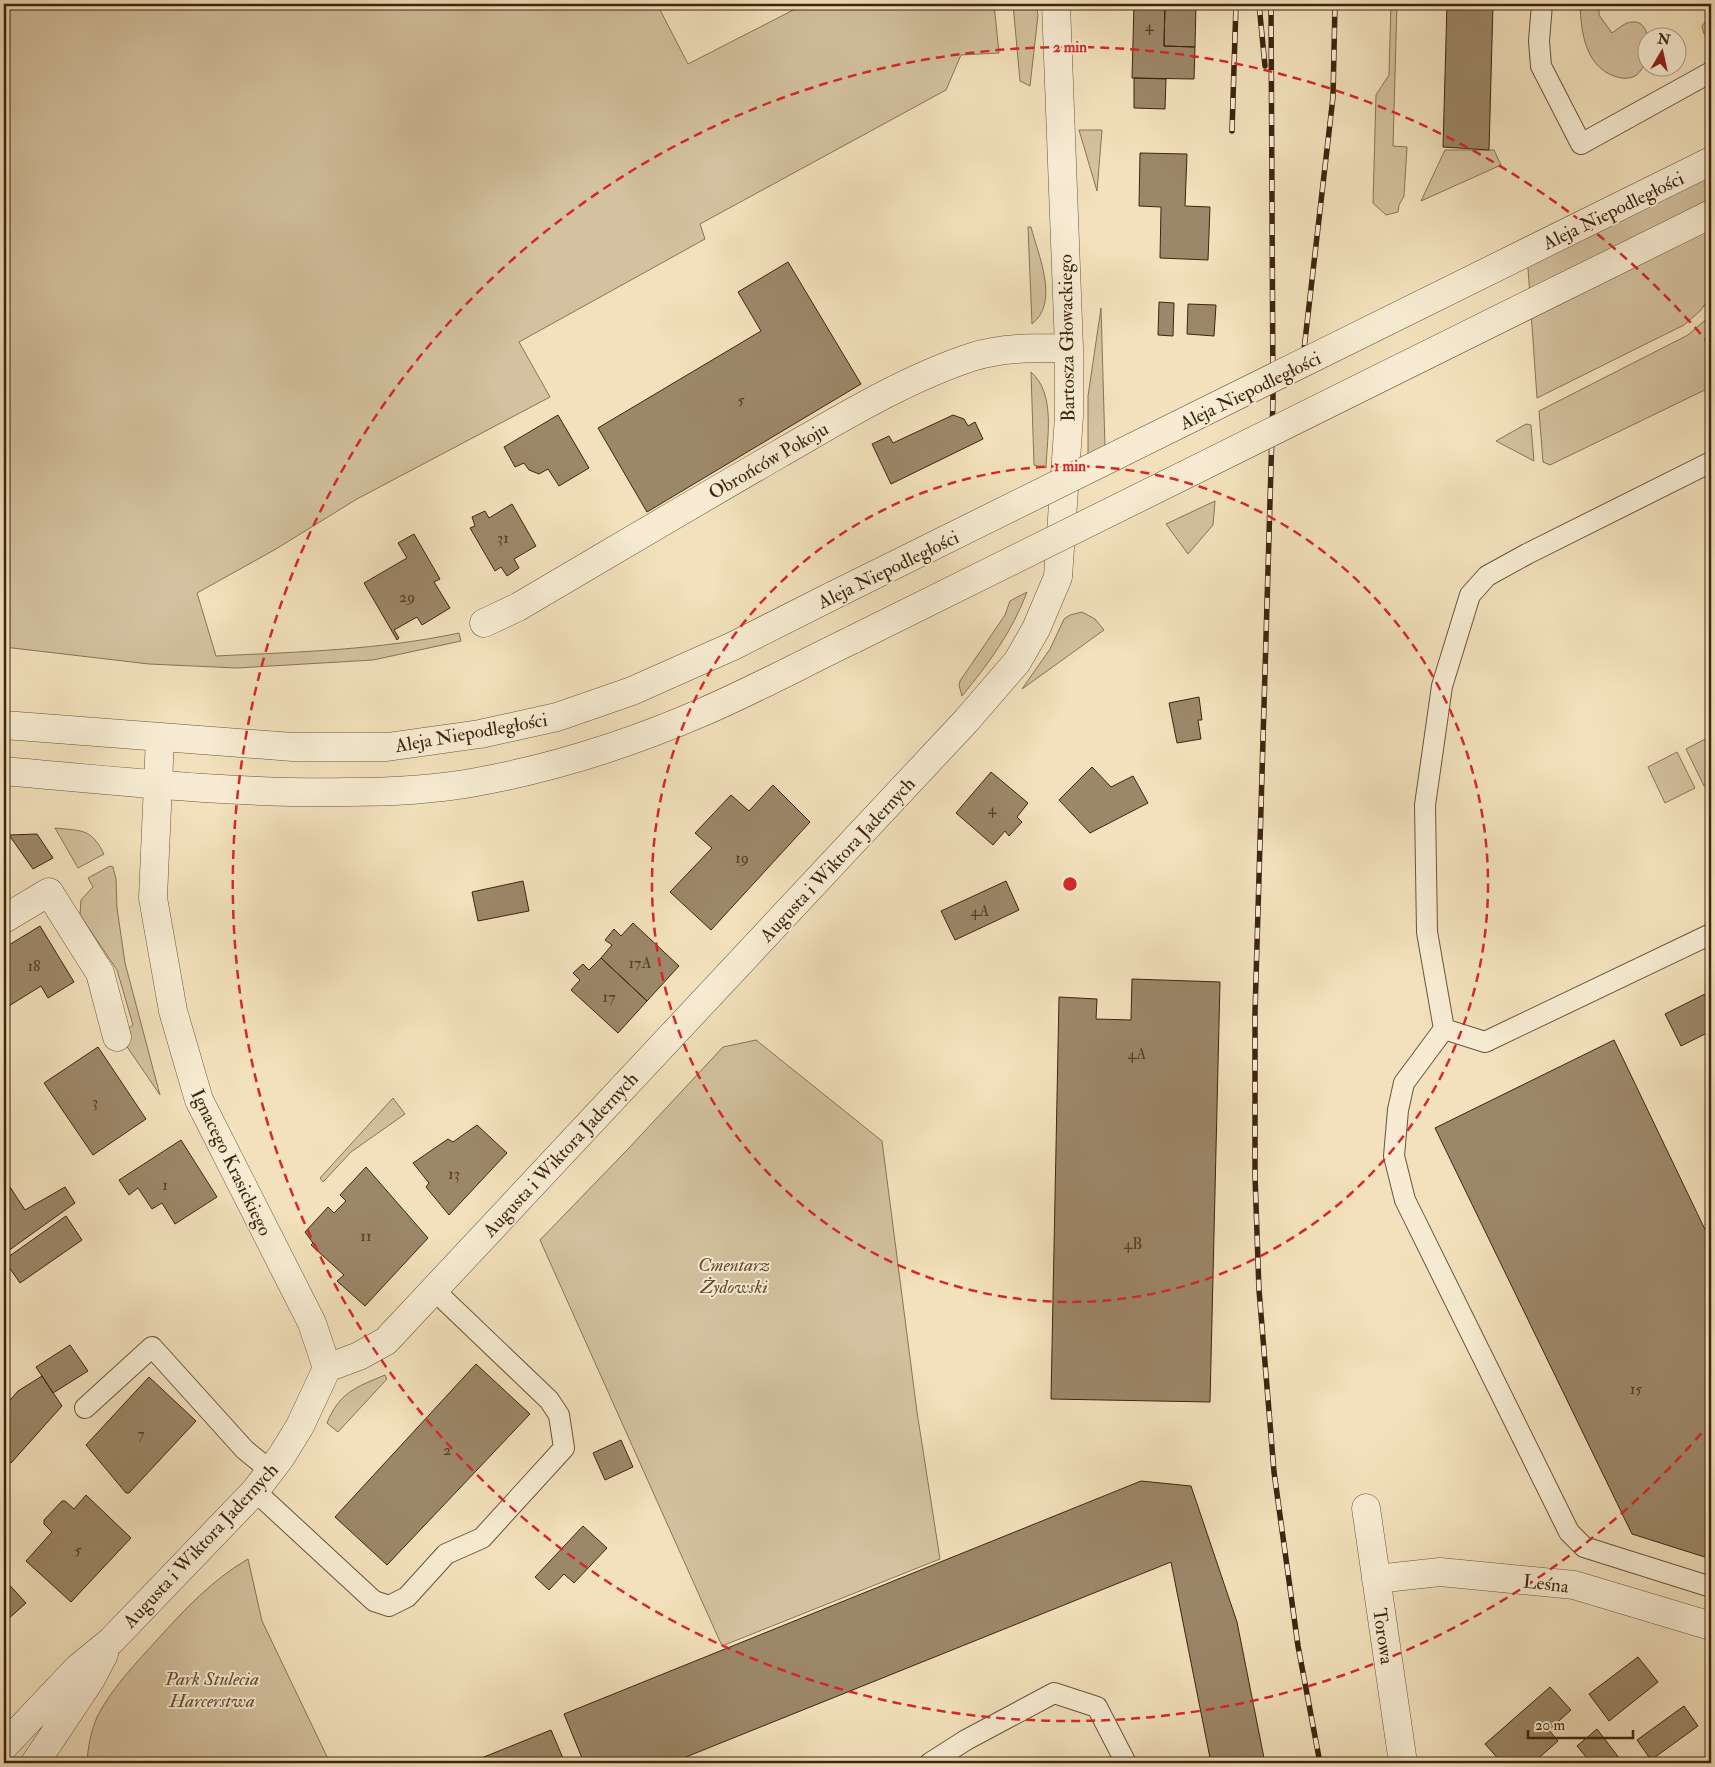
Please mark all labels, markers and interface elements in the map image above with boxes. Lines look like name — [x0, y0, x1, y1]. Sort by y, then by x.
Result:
house number: 4 — [1145, 16, 1155, 36]
north arrow — [1638, 28, 1688, 78]
text: N — [1655, 30, 1672, 49]
text: 2 min — [1053, 38, 1087, 57]
street label: Aleja Niepodległości — [1538, 166, 1688, 257]
street label: Bartosza Głowackiego — [1054, 254, 1080, 422]
street label: Aleja Niepodległości — [1175, 346, 1325, 437]
house number: 5 — [737, 390, 745, 410]
street label: Obrońców Pokoju — [704, 417, 833, 505]
text: 1 min — [1054, 457, 1086, 476]
street label: Aleja Niepodległości — [813, 525, 963, 616]
house number: 31 — [497, 528, 509, 548]
house number: 29 — [399, 587, 415, 607]
street label: Aleja Niepodległości — [392, 708, 549, 759]
street label: Augusta i Wiktora Jadernych — [754, 772, 921, 948]
house number: 4 — [988, 799, 998, 819]
house number: 19 — [735, 848, 749, 868]
centre of rings — [1061, 875, 1079, 893]
house number: 4A — [971, 901, 989, 921]
house number: 17A — [628, 953, 652, 973]
house number: 18 — [27, 956, 41, 976]
house number: 17 — [602, 987, 616, 1007]
house number: 4A — [1128, 1044, 1146, 1064]
street label: Augusta i Wiktora Jadernych — [477, 1067, 644, 1243]
street label: Ignacego Krasickiego — [185, 1085, 277, 1240]
house number: 3 — [92, 1092, 98, 1112]
house number: 13 — [448, 1164, 460, 1184]
house number: 1 — [162, 1175, 168, 1195]
house number: 11 — [360, 1226, 372, 1246]
house number: 4B — [1123, 1234, 1143, 1254]
park label: Cmentarz Żydowski — [698, 1253, 770, 1299]
house number: 15 — [1630, 1379, 1642, 1399]
house number: 7 — [137, 1424, 145, 1444]
house number: 2 — [443, 1440, 451, 1460]
street label: Augusta i Wiktora Jadernych — [117, 1458, 284, 1634]
house number: 5 — [74, 1540, 82, 1560]
street label: Leśna — [1522, 1569, 1570, 1599]
street label: Torowa — [1367, 1607, 1399, 1666]
park label: Park Stulecia Harcerstwa — [164, 1667, 259, 1713]
scale bar — [1528, 1707, 1632, 1739]
text: 20 m — [1535, 1716, 1565, 1735]

